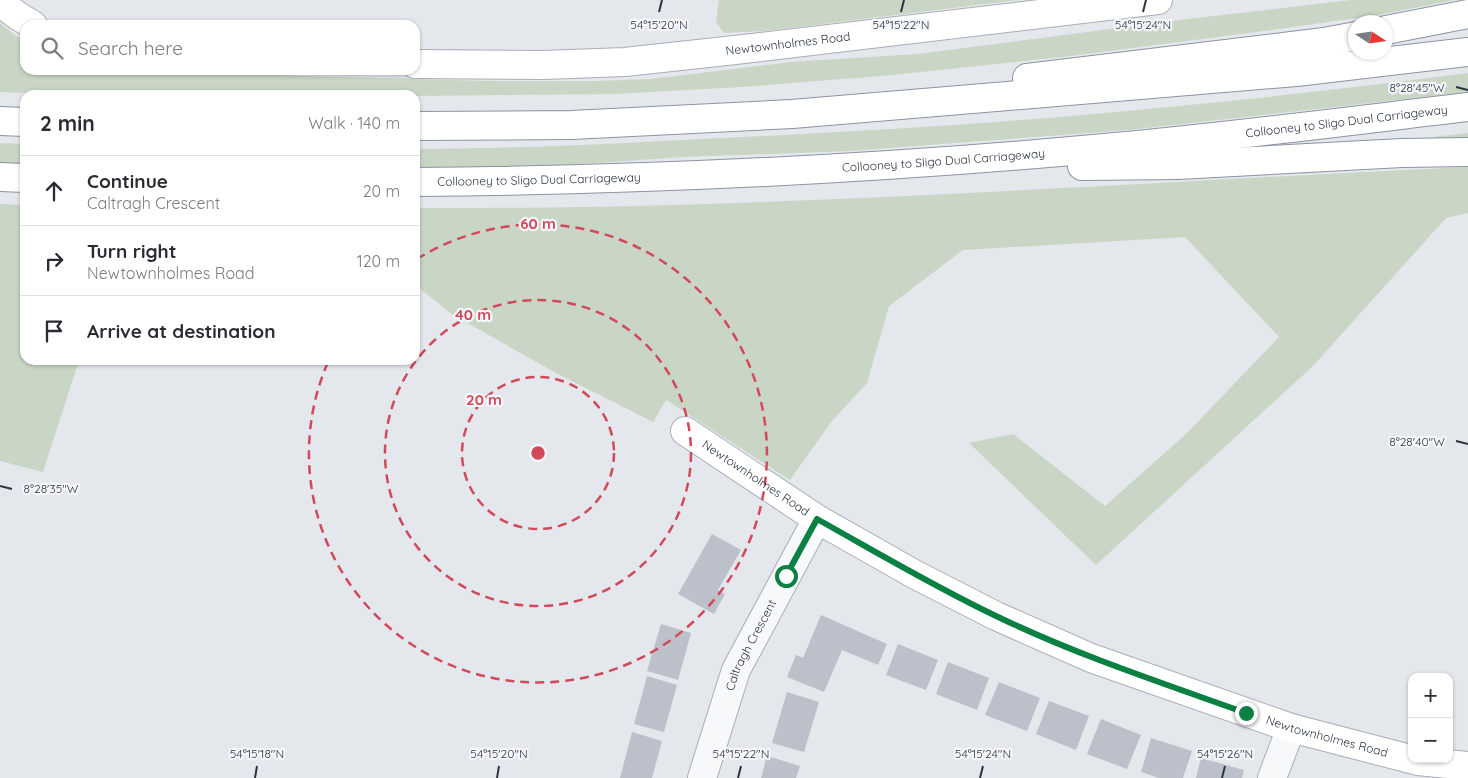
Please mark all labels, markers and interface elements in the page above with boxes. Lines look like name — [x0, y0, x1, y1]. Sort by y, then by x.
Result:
north arrow — [1348, 15, 1393, 60]
text: 54°15'20"N — [630, 17, 688, 32]
text: 54°15'22"N — [873, 17, 929, 32]
text: 54°15'24"N — [1115, 17, 1171, 32]
search box — [20, 20, 420, 75]
street label: Newtownholmes Road — [725, 28, 851, 58]
icon: search — [38, 34, 66, 62]
text: Search here — [78, 36, 183, 60]
text: 8°28'45"W — [1389, 80, 1445, 95]
street label: Collooney to Sligo Dual Carriageway — [1245, 102, 1448, 140]
text: 2 min — [40, 110, 95, 136]
text: Walk · 140 m — [308, 113, 400, 133]
street label: Collooney to Sligo Dual Carriageway — [842, 145, 1046, 175]
text: Continue — [87, 169, 168, 193]
street label: Collooney to Sligo Dual Carriageway — [437, 169, 641, 189]
icon: ahead — [40, 177, 68, 205]
text: 20 m — [363, 181, 400, 201]
text: Caltragh Crescent — [87, 193, 220, 213]
text: 60 m — [520, 214, 556, 233]
text: Turn right — [87, 239, 176, 263]
icon: right — [40, 247, 68, 275]
text: 120 m — [357, 251, 400, 271]
text: Newtownholmes Road — [87, 263, 254, 283]
text: 40 m — [455, 305, 491, 324]
icon: arrive — [40, 317, 68, 345]
text: Arrive at destination — [87, 319, 276, 343]
text: 20 m — [466, 390, 502, 409]
text: 8°28'40"W — [1389, 434, 1445, 449]
street label: Newtownholmes Road — [700, 437, 812, 519]
centre of rings — [529, 444, 547, 462]
text: 8°28'35"W — [24, 481, 79, 496]
route start — [775, 565, 798, 588]
street label: Caltragh Crescent — [722, 597, 779, 692]
map controls — [1408, 673, 1453, 763]
button: + — [1408, 673, 1453, 718]
route end — [1235, 702, 1258, 725]
street label: Newtownholmes Road — [1264, 712, 1390, 760]
button: − — [1408, 718, 1453, 763]
text: 54°15'18"N — [230, 746, 284, 761]
text: 54°15'20"N — [470, 746, 528, 761]
text: 54°15'22"N — [713, 746, 769, 761]
text: 54°15'24"N — [955, 746, 1011, 761]
text: 54°15'26"N — [1197, 746, 1253, 761]

